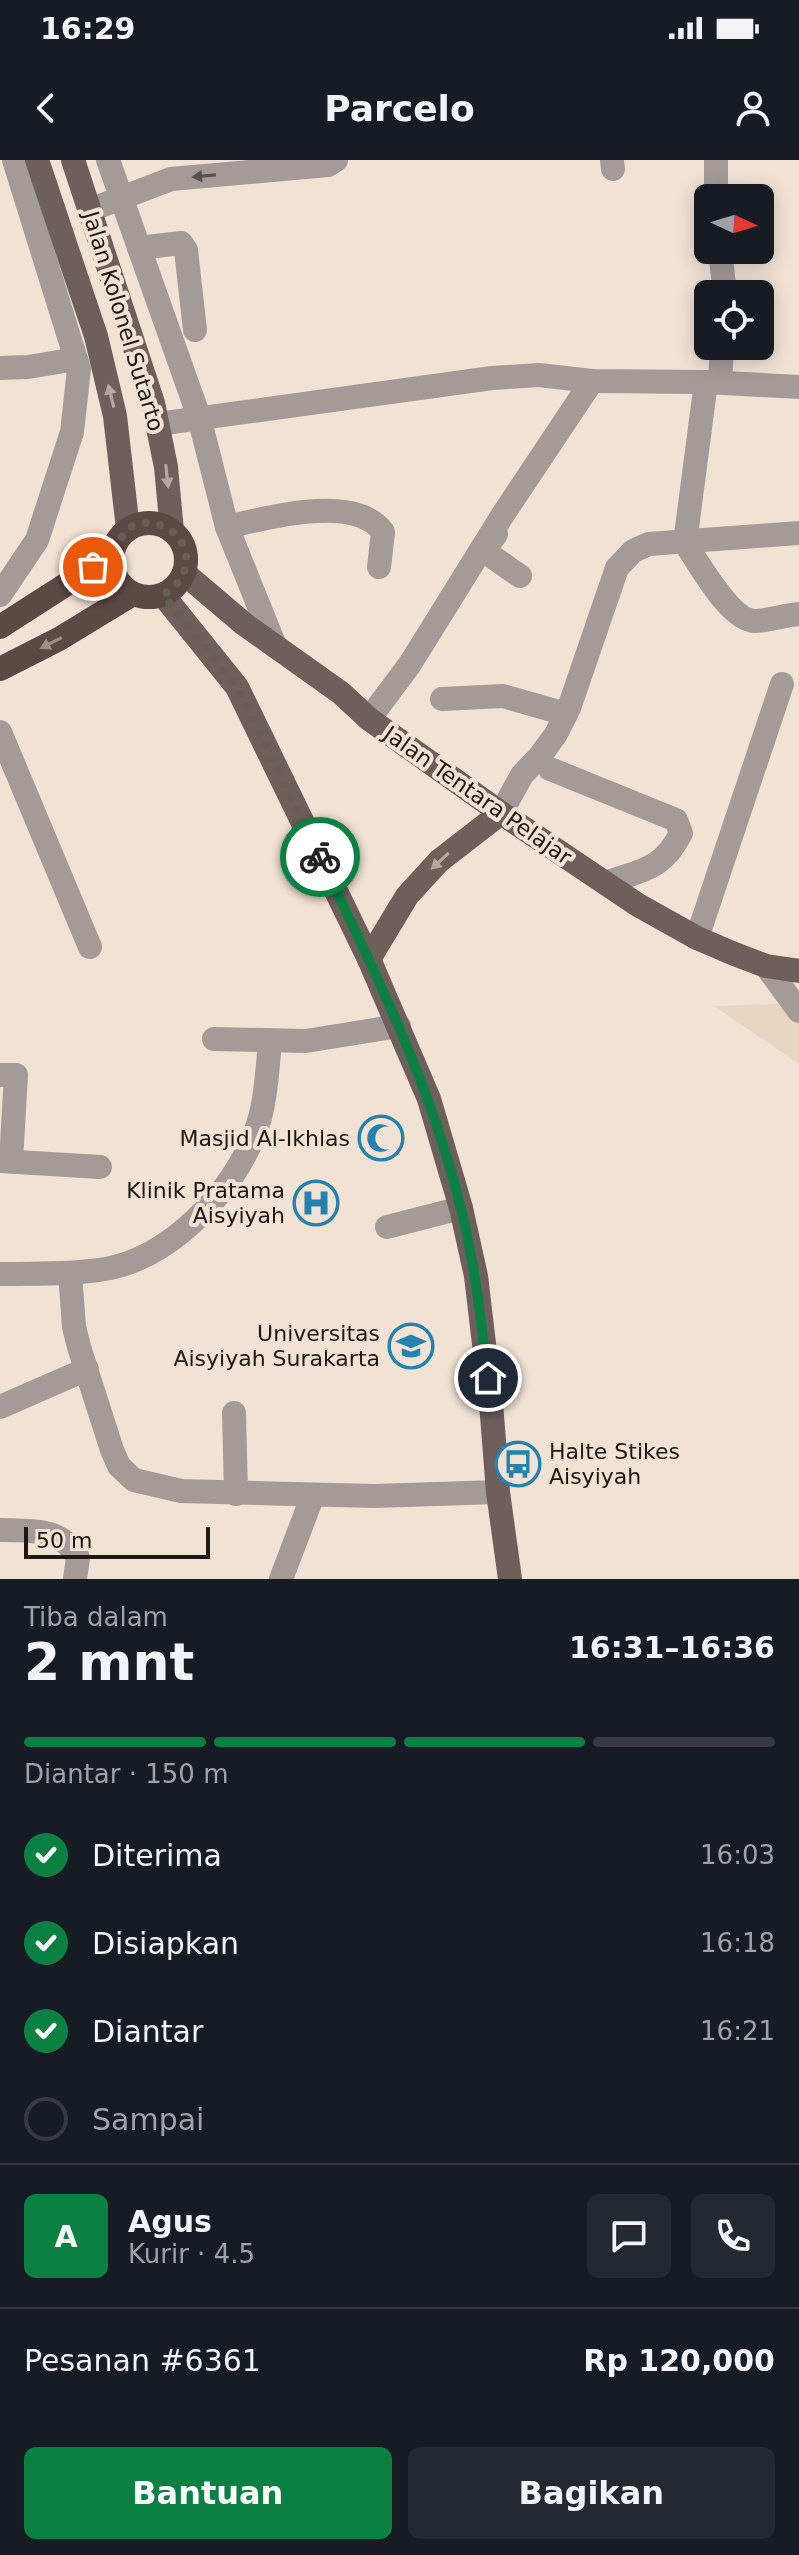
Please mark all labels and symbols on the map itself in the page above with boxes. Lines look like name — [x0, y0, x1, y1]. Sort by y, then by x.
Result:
one-way arrow — [191, 170, 216, 183]
north arrow — [694, 184, 774, 264]
street label: Jalan Kolonel Sutarto — [78, 206, 169, 434]
one-way arrow — [104, 384, 116, 409]
one-way arrow — [160, 464, 173, 489]
pin — [59, 533, 127, 601]
one-way arrow — [39, 636, 62, 650]
street label: Jalan Tentara Pelajar — [377, 720, 577, 870]
courier — [280, 817, 360, 897]
one-way arrow — [431, 852, 450, 870]
mosque icon: Masjid Al-Ikhlas — [357, 1114, 405, 1162]
place label: Masjid Al-Ikhlas — [180, 1126, 350, 1151]
place label: Klinik Pratama Aisyiyah — [126, 1178, 285, 1228]
hospital icon: Klinik Pratama Aisyiyah — [292, 1179, 340, 1227]
place label: Universitas Aisyiyah Surakarta — [173, 1321, 380, 1371]
school or university icon: Universitas Aisyiyah Surakarta — [387, 1322, 435, 1370]
pin — [454, 1344, 522, 1412]
place label: Halte Stikes Aisyiyah — [549, 1439, 680, 1489]
bus stop icon: Halte Stikes Aisyiyah — [494, 1440, 542, 1488]
scale bar — [24, 1523, 210, 1559]

